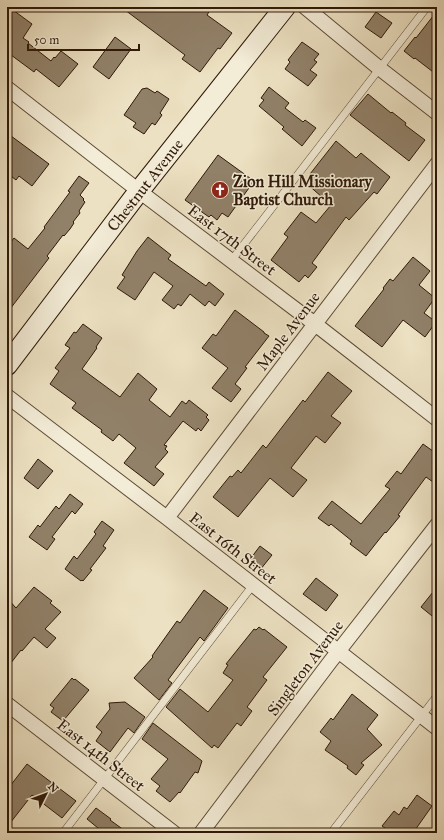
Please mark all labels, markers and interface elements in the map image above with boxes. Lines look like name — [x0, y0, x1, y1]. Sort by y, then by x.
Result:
scale bar — [28, 26, 139, 52]
text: 50 m — [34, 33, 59, 47]
street label: Chestnut Avenue — [103, 135, 187, 235]
place label: Zion Hill Missionary Baptist Church — [233, 172, 373, 210]
church icon: Zion Hill Missionary Baptist Church — [210, 180, 230, 200]
street label: East 17th Street — [184, 201, 280, 280]
street label: Maple Avenue — [252, 288, 324, 374]
street label: East 16th Street — [186, 508, 281, 588]
street label: Singleton Avenue — [263, 616, 348, 720]
street label: East 14th Street — [53, 715, 149, 795]
north arrow — [26, 774, 66, 814]
text: N — [45, 780, 61, 796]

